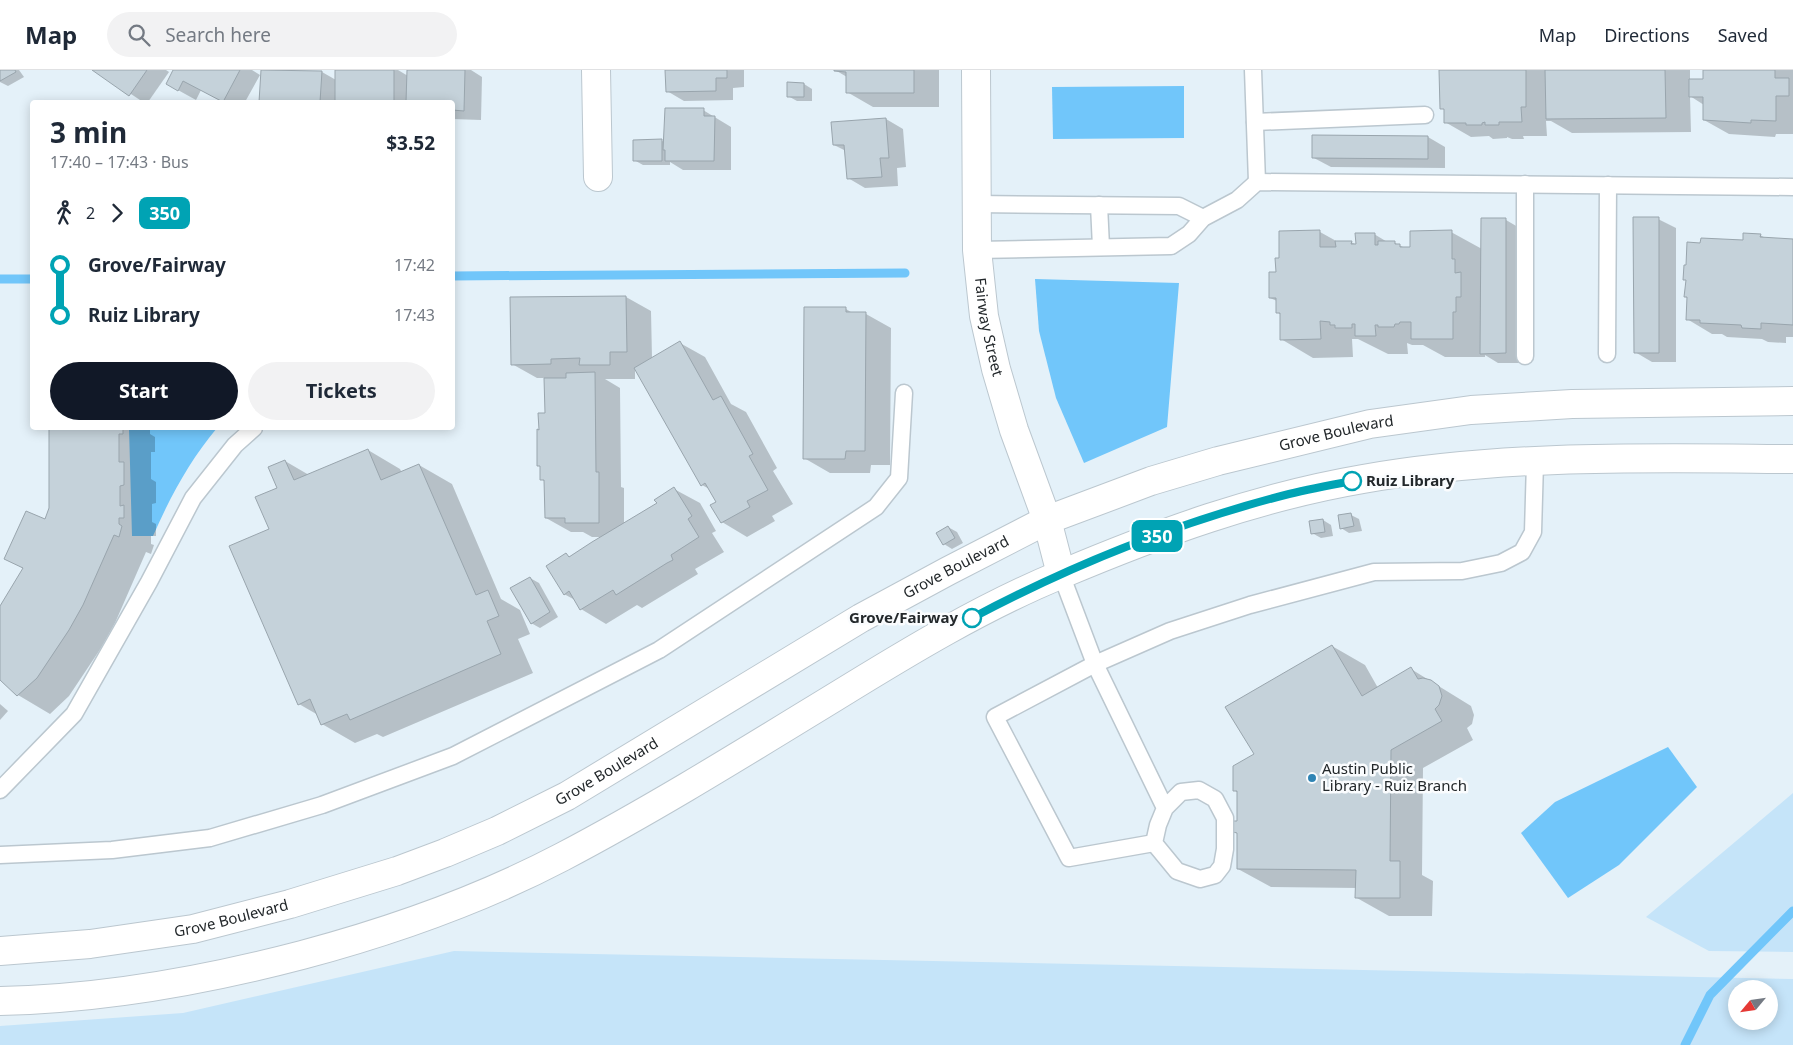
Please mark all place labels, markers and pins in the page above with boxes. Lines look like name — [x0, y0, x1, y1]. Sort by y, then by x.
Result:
place label: Ruiz Library — [1366, 470, 1455, 490]
marker: Ruiz Library — [1342, 471, 1362, 491]
place label: Grove/Fairway — [849, 607, 958, 627]
marker: Grove/Fairway — [962, 608, 982, 628]
place label: Austin Public Library - Ruiz Branch — [1322, 758, 1467, 795]
marker: Austin Public Library - Ruiz Branch — [1306, 772, 1318, 784]

